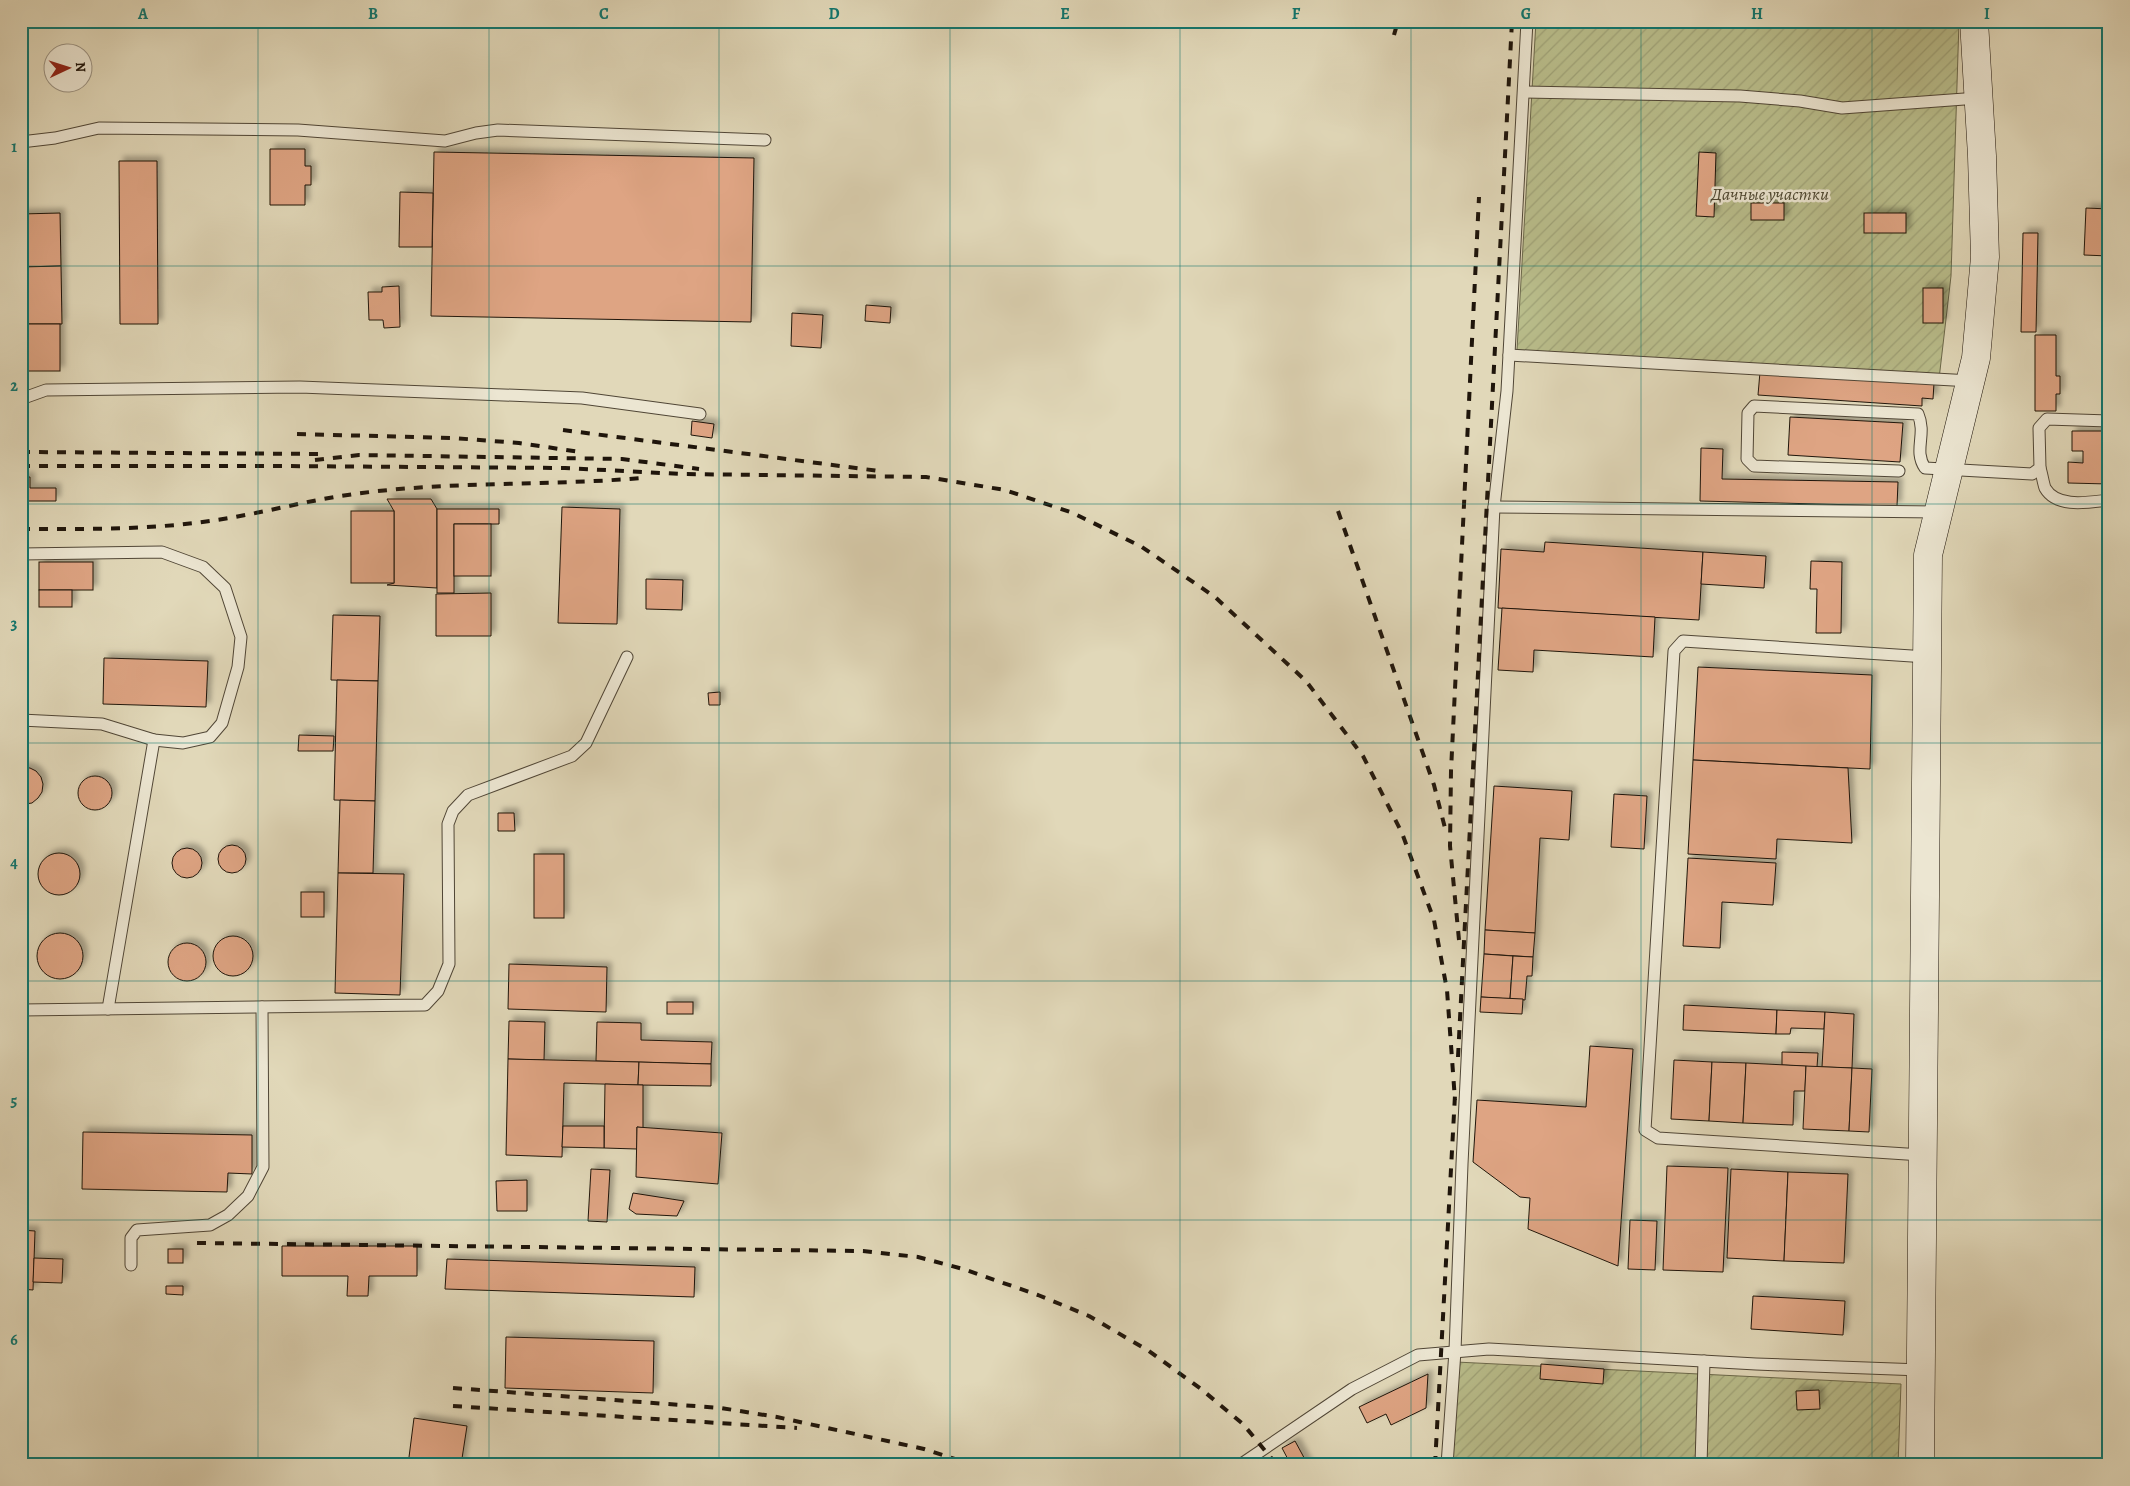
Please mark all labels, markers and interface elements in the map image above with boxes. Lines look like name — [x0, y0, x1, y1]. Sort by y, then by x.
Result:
text: A — [137, 3, 149, 25]
text: B — [368, 3, 378, 25]
text: C — [599, 3, 609, 25]
text: D — [828, 3, 840, 25]
text: E — [1060, 3, 1070, 25]
text: F — [1292, 3, 1301, 25]
text: G — [1521, 3, 1531, 25]
text: H — [1751, 3, 1763, 25]
text: I — [1984, 3, 1990, 25]
north arrow — [42, 42, 92, 92]
text: N — [71, 61, 90, 73]
text: 1 — [11, 136, 17, 158]
park label: Дачные участки — [1709, 182, 1829, 206]
text: 2 — [10, 375, 18, 397]
text: 3 — [11, 613, 18, 635]
text: 4 — [10, 852, 18, 874]
text: 5 — [11, 1090, 18, 1112]
text: 6 — [10, 1329, 18, 1351]

